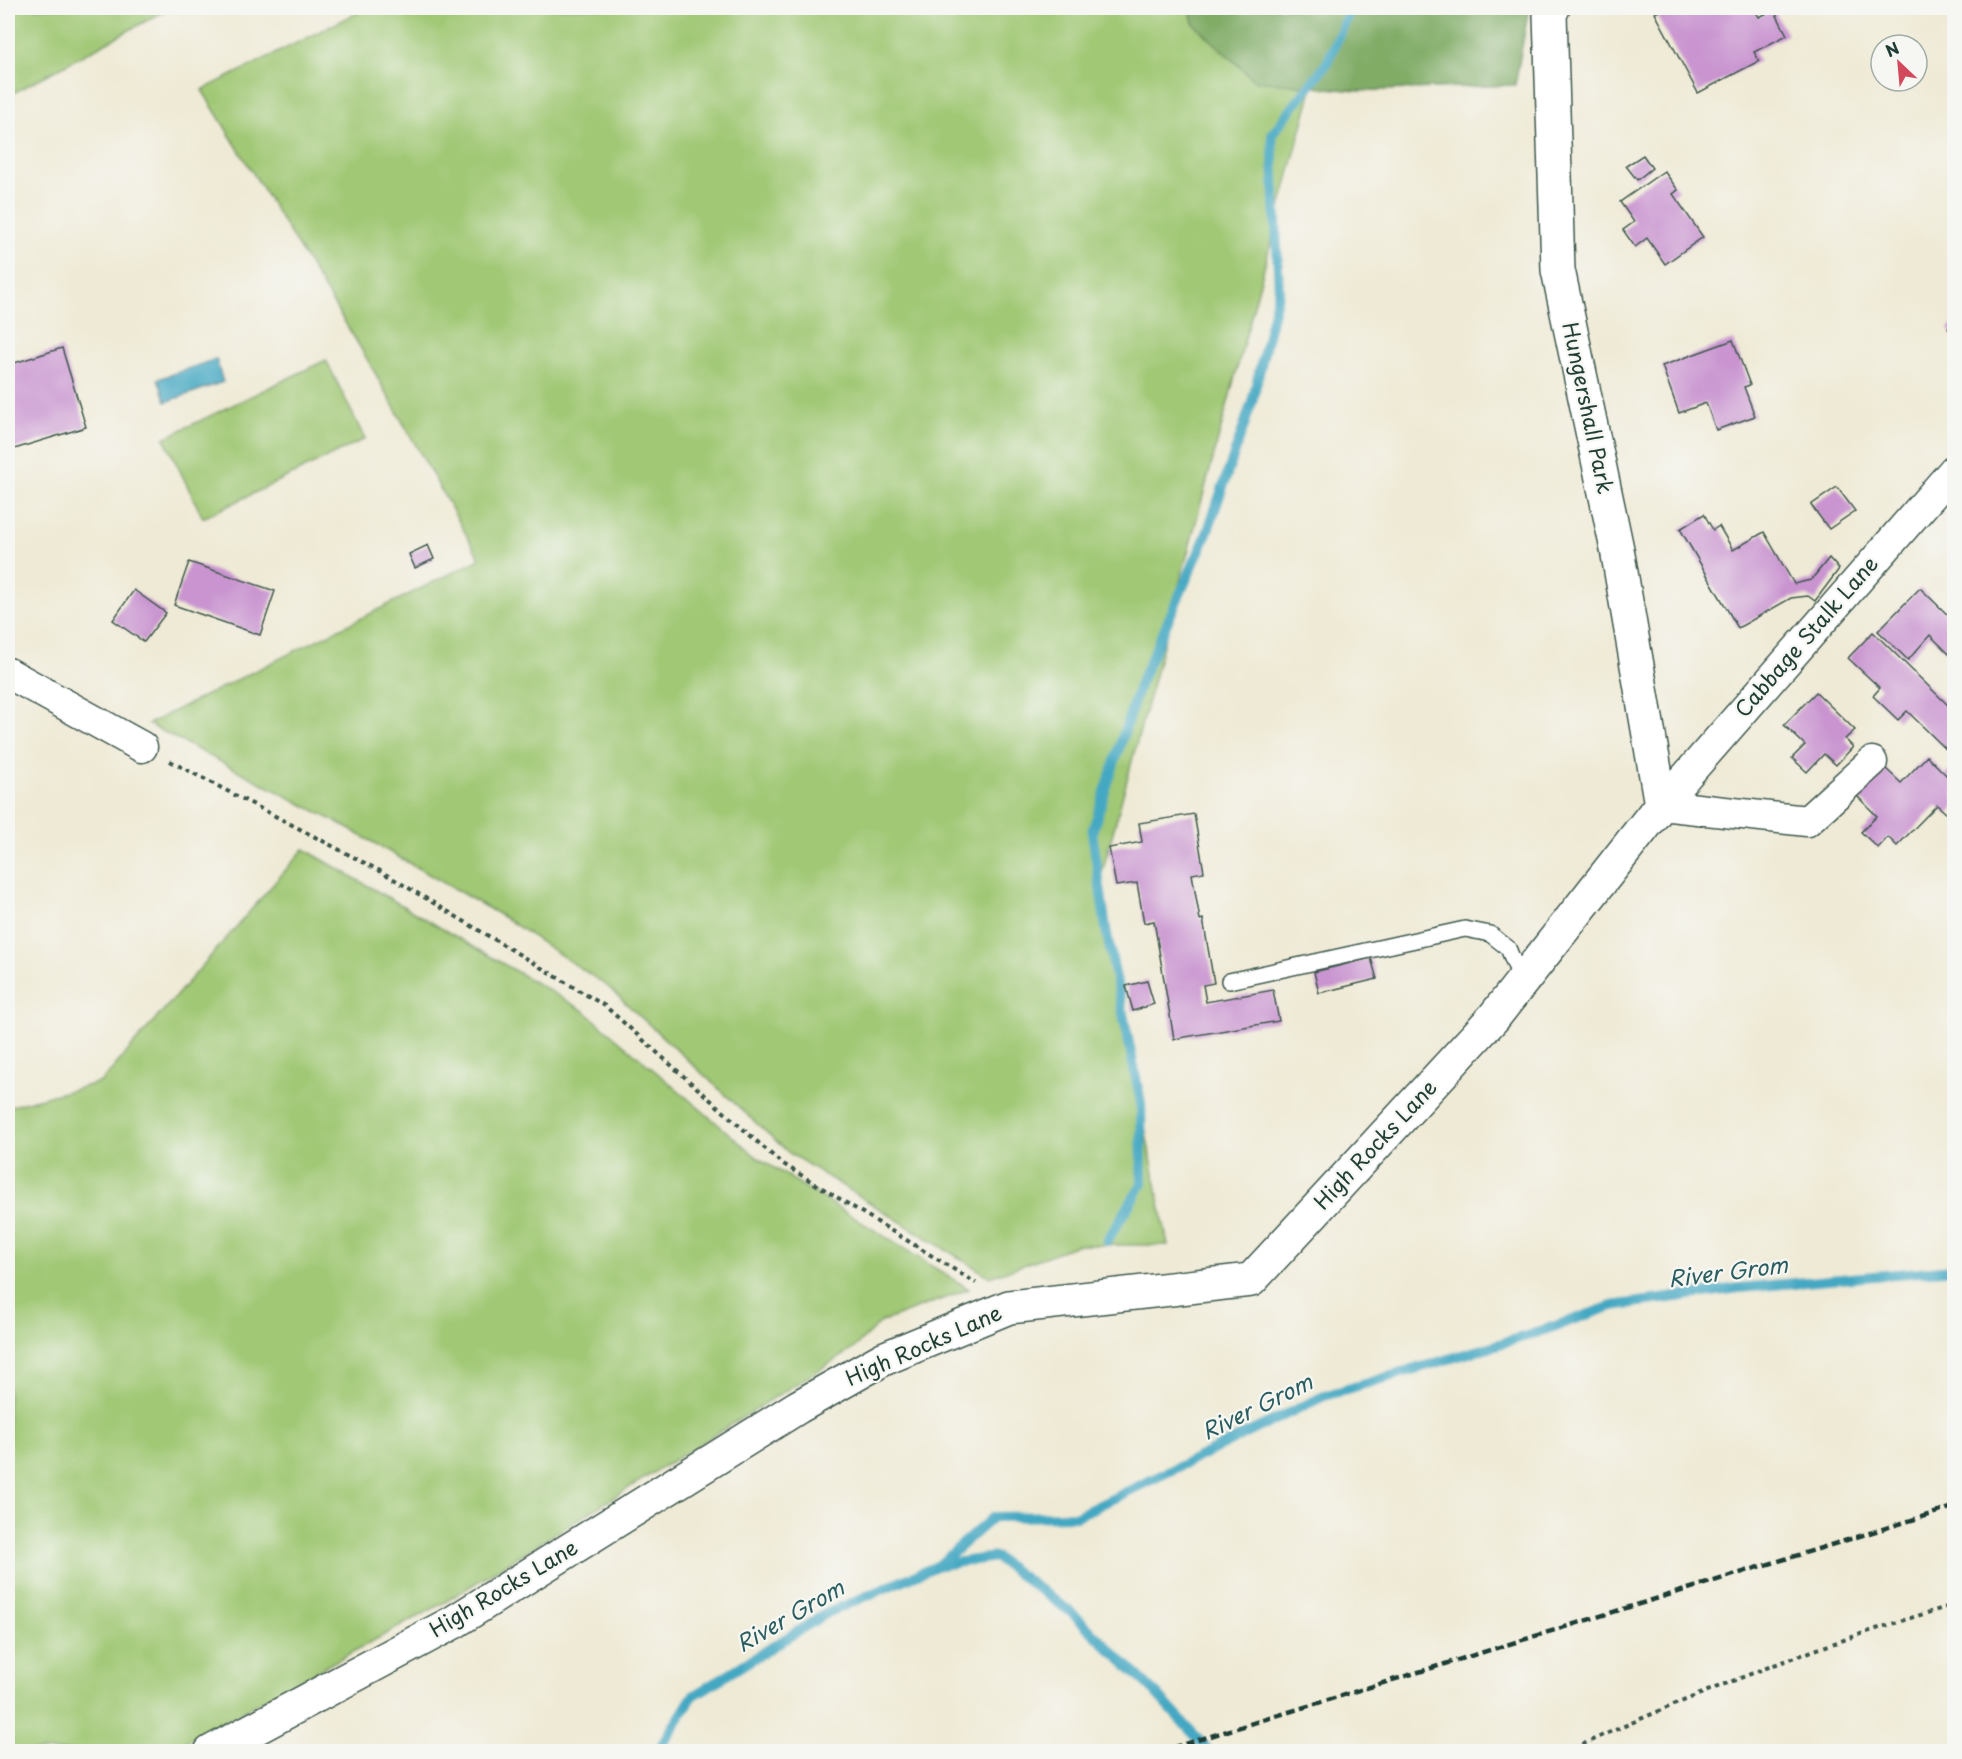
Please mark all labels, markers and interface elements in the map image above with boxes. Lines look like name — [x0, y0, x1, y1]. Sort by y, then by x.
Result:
north arrow — [1869, 33, 1929, 93]
text: N — [1881, 35, 1903, 62]
street label: Hungershall Park — [1555, 319, 1623, 497]
street label: Cabbage Stalk Lane — [1726, 548, 1885, 724]
street label: High Rocks Lane — [1306, 1071, 1444, 1216]
water label: River Grom — [1666, 1247, 1791, 1294]
street label: High Rocks Lane — [840, 1295, 1006, 1393]
water label: River Grom — [1195, 1364, 1319, 1447]
street label: High Rocks Lane — [423, 1530, 583, 1644]
water label: River Grom — [729, 1570, 850, 1659]

